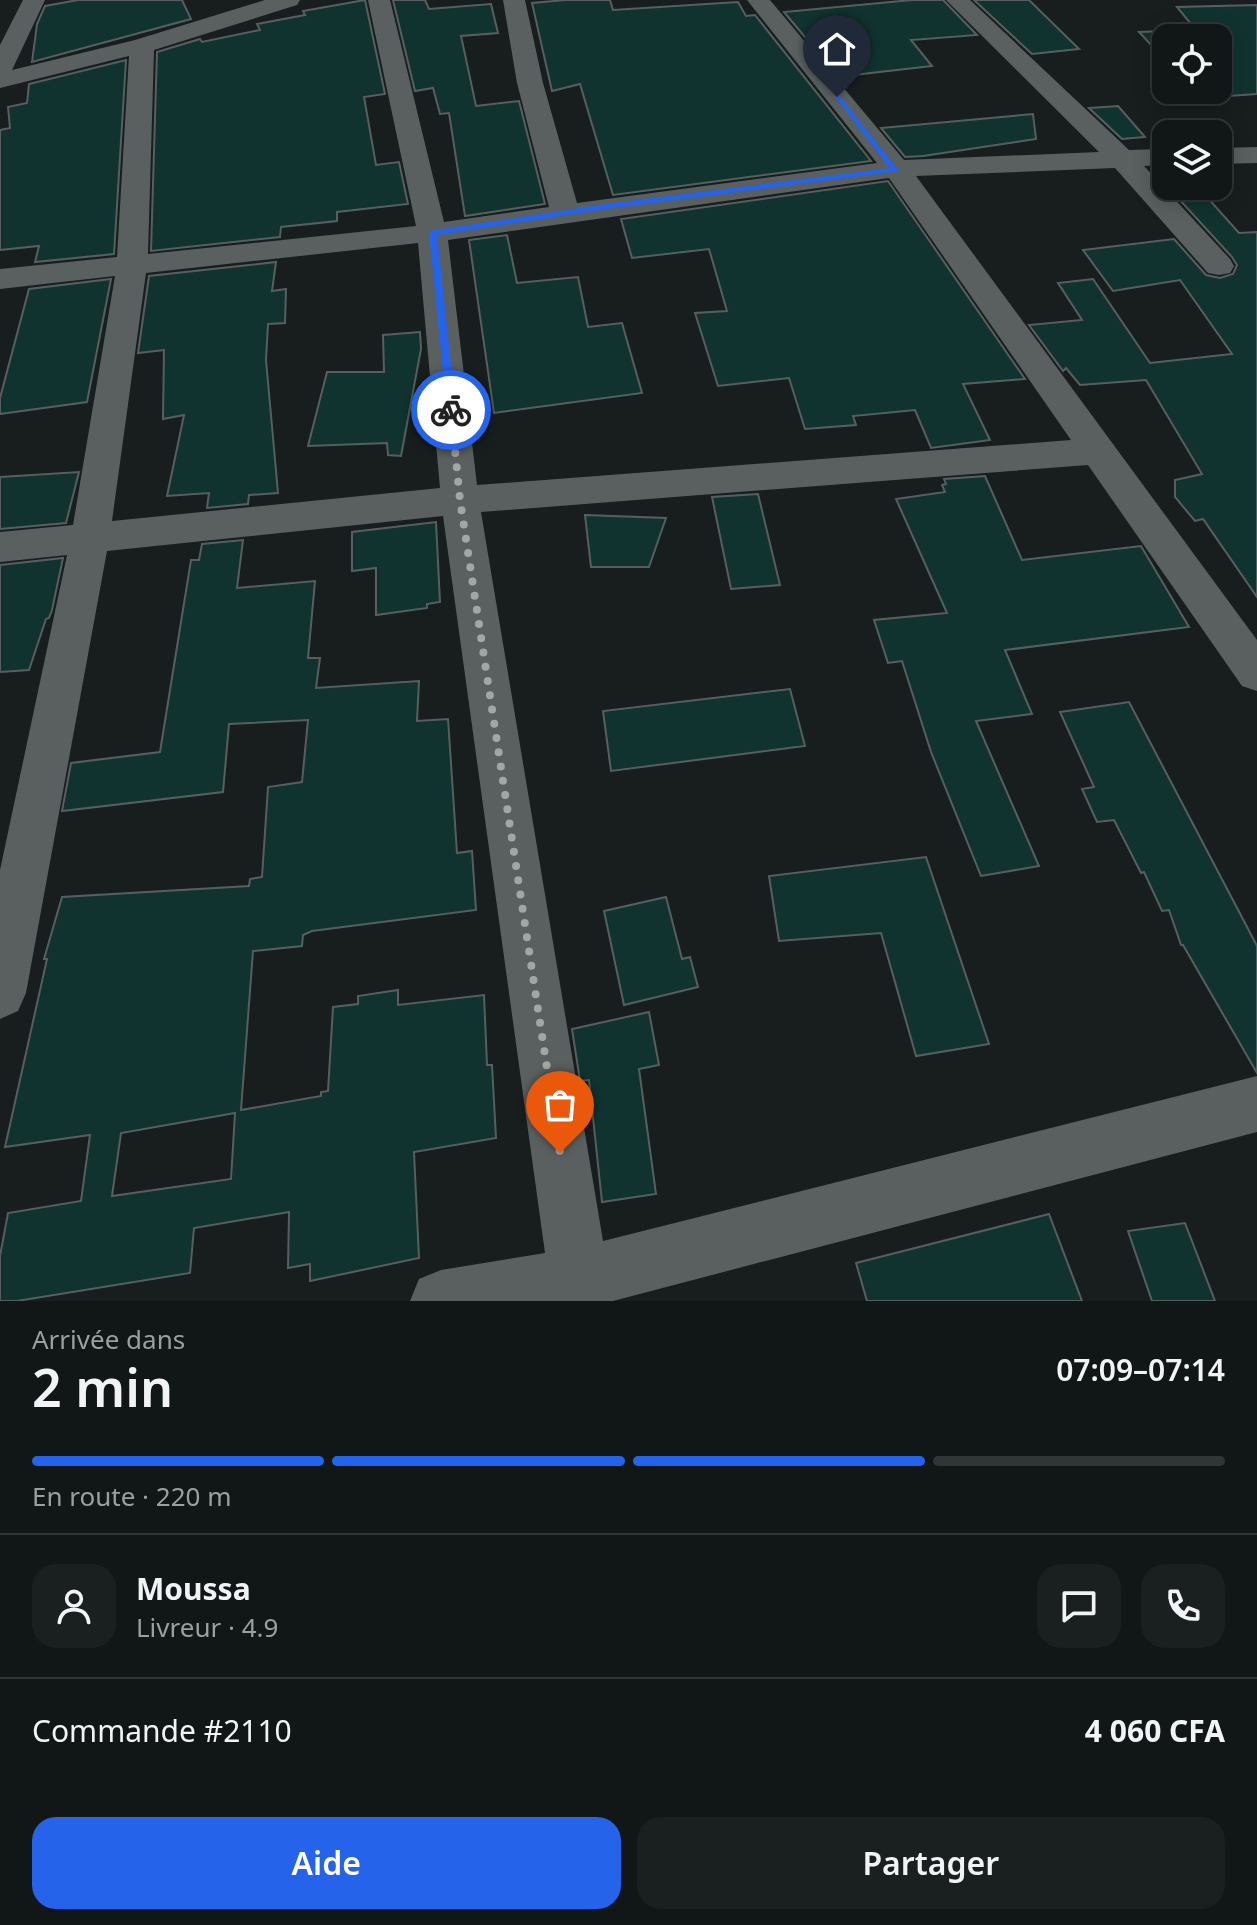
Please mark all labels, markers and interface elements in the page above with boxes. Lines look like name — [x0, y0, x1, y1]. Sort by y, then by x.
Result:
pin — [803, 15, 871, 97]
map controls — [1152, 24, 1232, 200]
button: locate — [1152, 24, 1232, 104]
icon: home — [815, 27, 859, 71]
button: layers — [1152, 120, 1232, 200]
courier — [411, 370, 491, 450]
icon: bike — [429, 388, 473, 432]
pin — [526, 1071, 594, 1153]
icon: bag — [538, 1083, 582, 1127]
text: Arrivée dans — [32, 1321, 185, 1357]
text: 07:09–07:14 — [1056, 1349, 1225, 1390]
text: 2 min — [32, 1351, 173, 1422]
text: En route · 220 m — [32, 1478, 232, 1514]
button: person — [32, 1564, 116, 1648]
button: chat — [1037, 1564, 1121, 1648]
button: phone — [1141, 1564, 1225, 1648]
text: Moussa — [136, 1568, 251, 1609]
text: Livreur · 4.9 — [136, 1609, 278, 1645]
text: Commande #2110 — [32, 1710, 292, 1751]
text: 4 060 CFA — [1085, 1710, 1225, 1751]
button: Aide — [32, 1817, 621, 1909]
button: Partager — [637, 1817, 1225, 1909]

